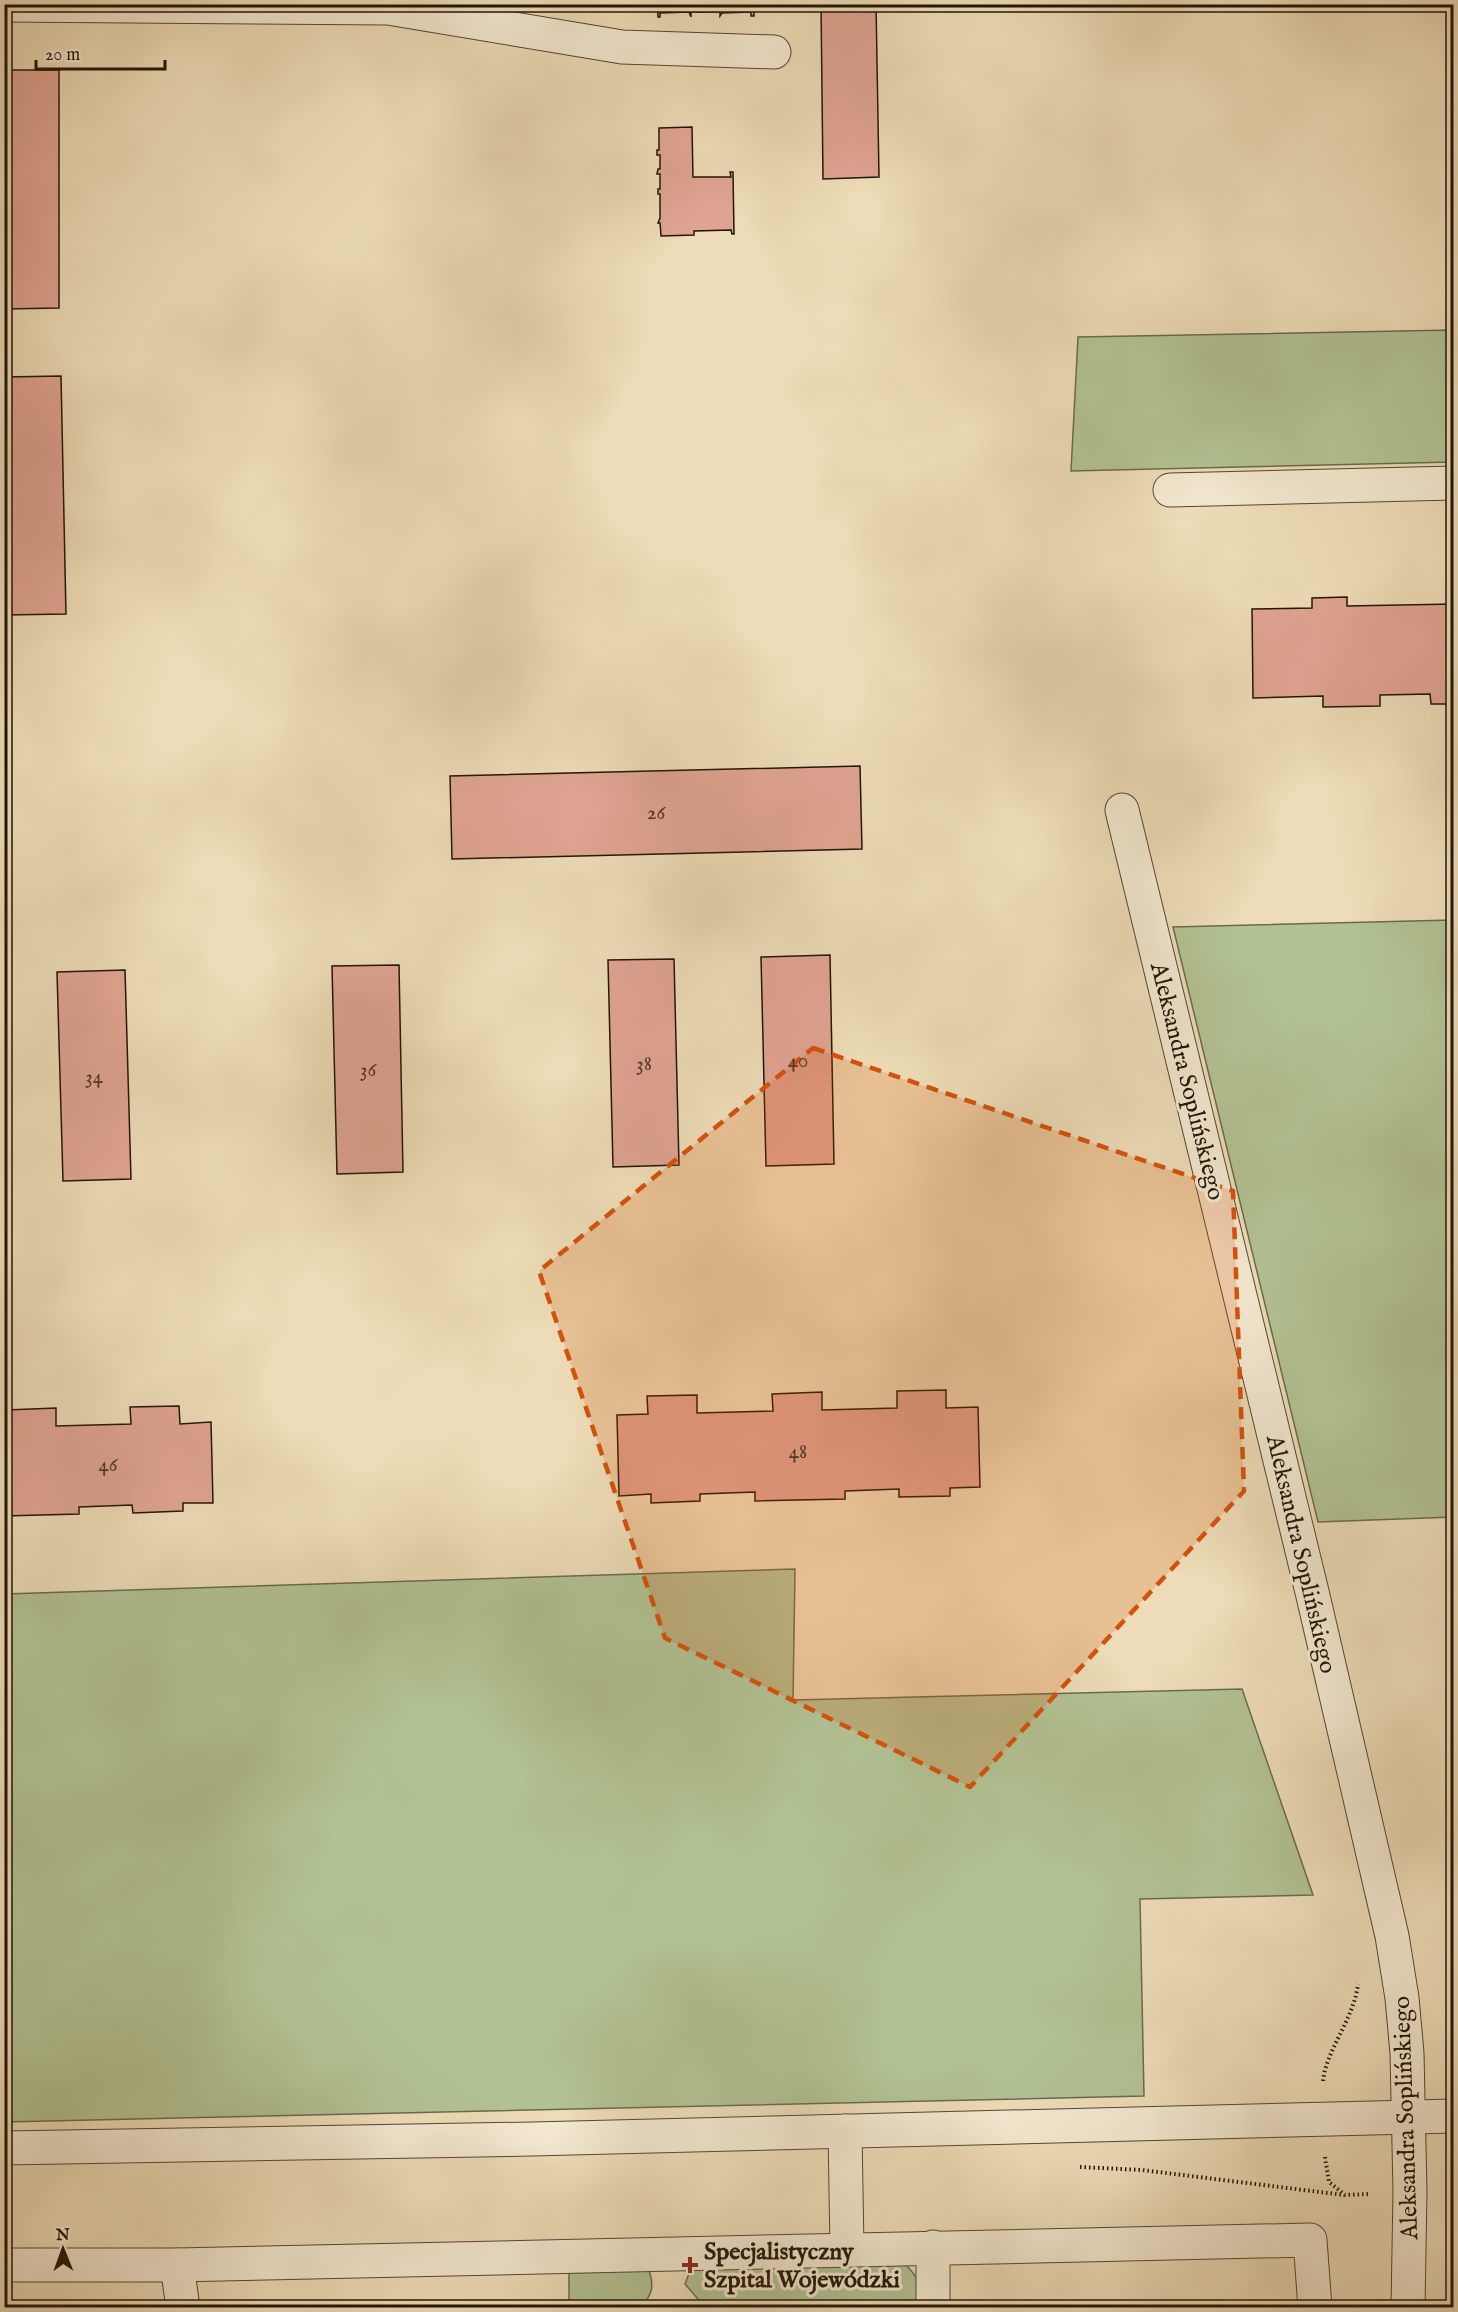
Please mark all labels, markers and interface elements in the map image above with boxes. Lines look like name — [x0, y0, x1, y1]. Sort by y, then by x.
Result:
scale bar — [36, 33, 165, 71]
text: 20 m — [45, 44, 80, 67]
house number: 26 — [647, 800, 666, 827]
street label: Aleksandra Soplińskiego — [1142, 958, 1231, 1203]
house number: 40 — [788, 1048, 808, 1075]
house number: 38 — [636, 1051, 652, 1078]
house number: 36 — [360, 1057, 377, 1084]
house number: 34 — [85, 1064, 104, 1091]
street label: Aleksandra Soplińskiego — [1258, 1431, 1343, 1677]
house number: 48 — [789, 1439, 807, 1466]
house number: 46 — [98, 1452, 119, 1479]
street label: Aleksandra Soplińskiego — [1387, 1996, 1426, 2241]
north arrow — [33, 2219, 93, 2279]
text: N — [55, 2226, 70, 2246]
place label: Specjalistyczny Szpital Wojewódzki — [704, 2237, 901, 2296]
marker: Specjalistyczny Szpital Wojewódzki — [681, 2256, 699, 2274]

